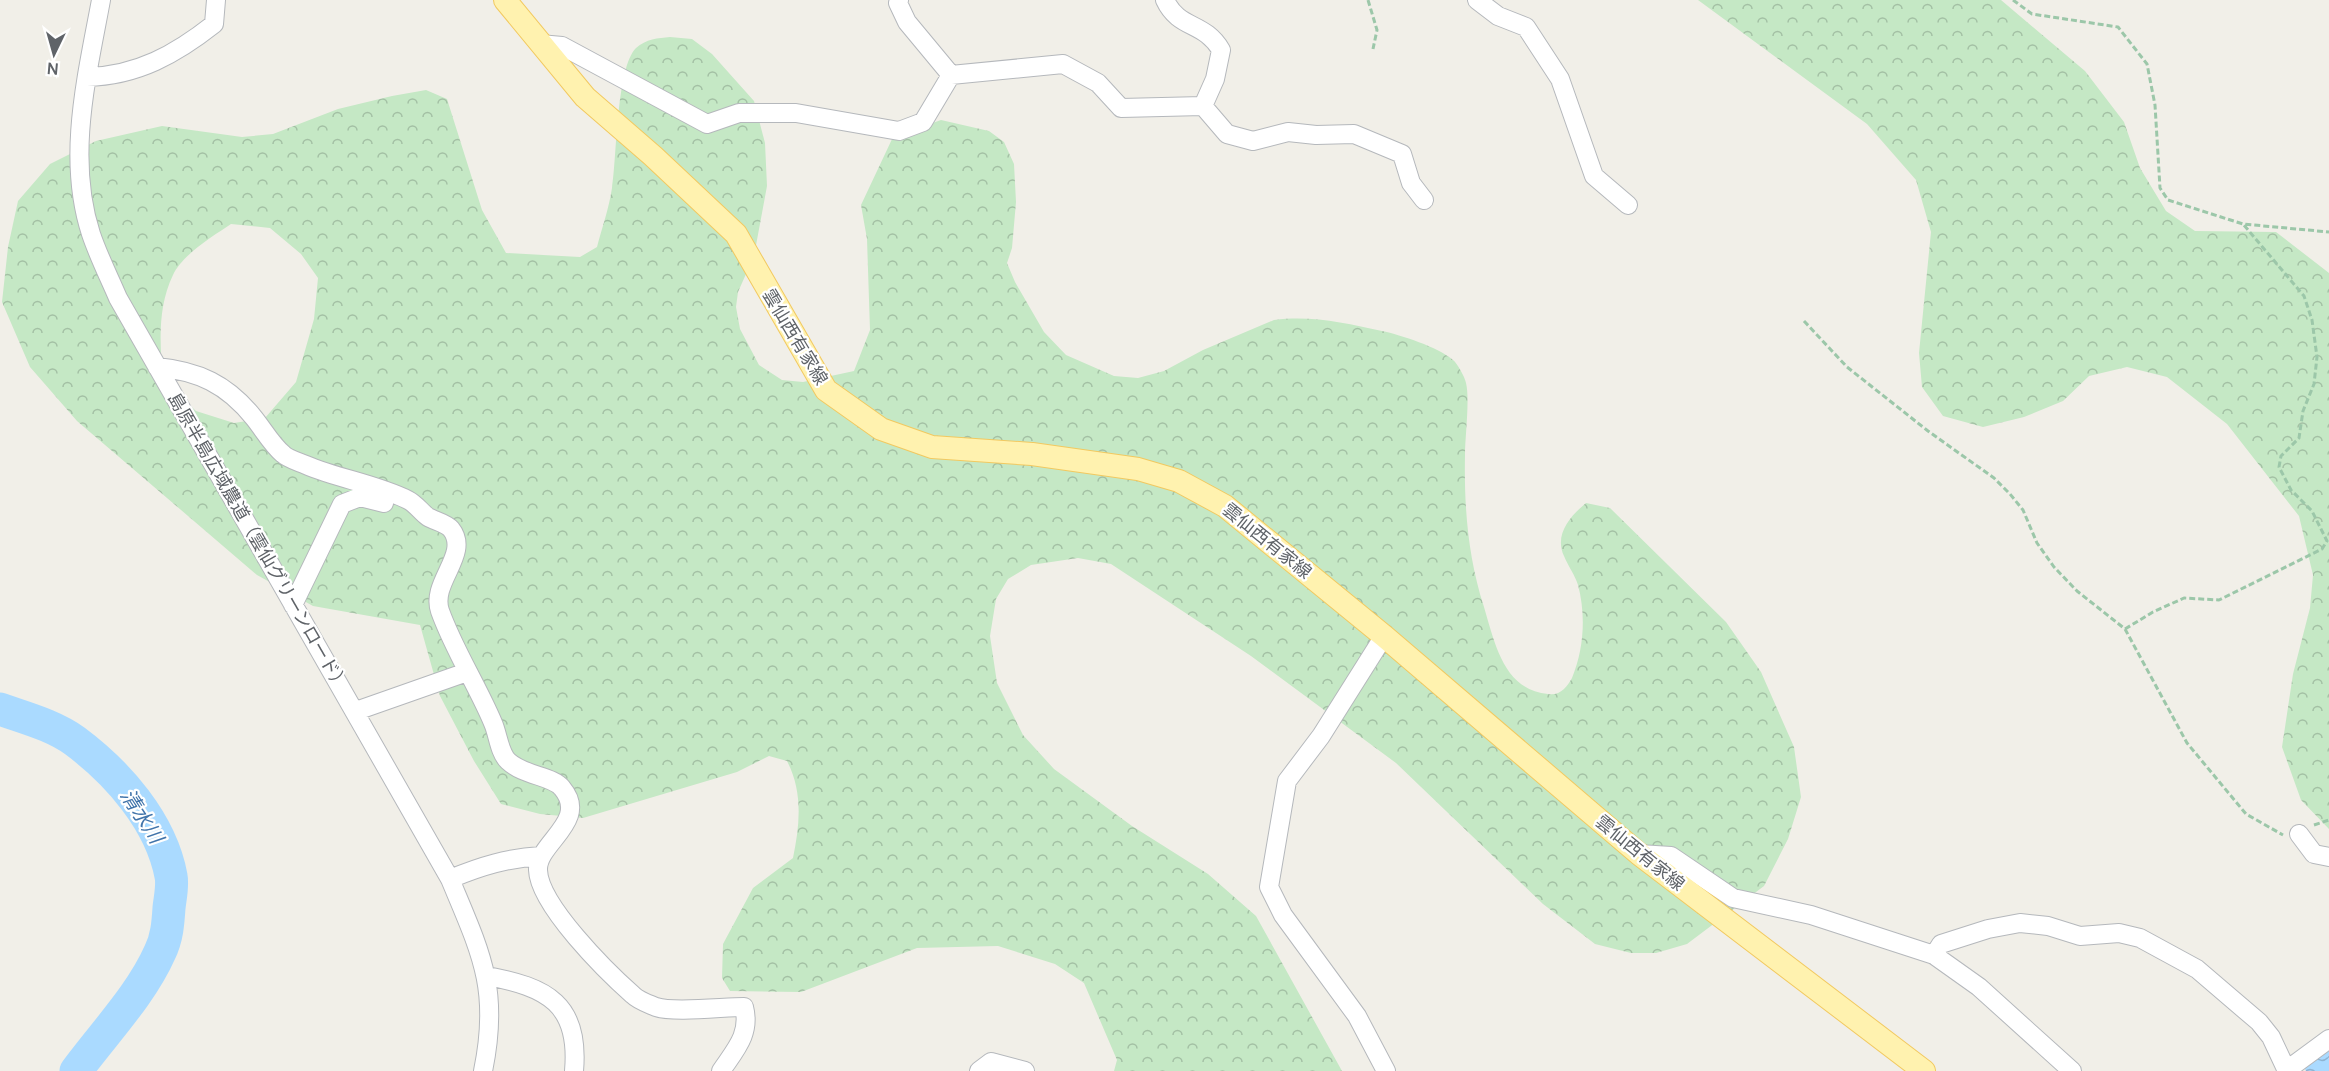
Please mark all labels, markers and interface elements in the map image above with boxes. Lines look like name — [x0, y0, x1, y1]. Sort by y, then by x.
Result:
north arrow — [24, 24, 84, 84]
text: N — [46, 57, 59, 80]
street label: 雲仙西有家線 — [758, 284, 834, 389]
street label: 島原半島広域農道（雲仙グリーンロード） — [163, 388, 355, 695]
street label: 雲仙西有家線 — [1218, 497, 1317, 584]
water label: 清水川 — [115, 783, 171, 850]
street label: 雲仙西有家線 — [1591, 809, 1690, 896]

